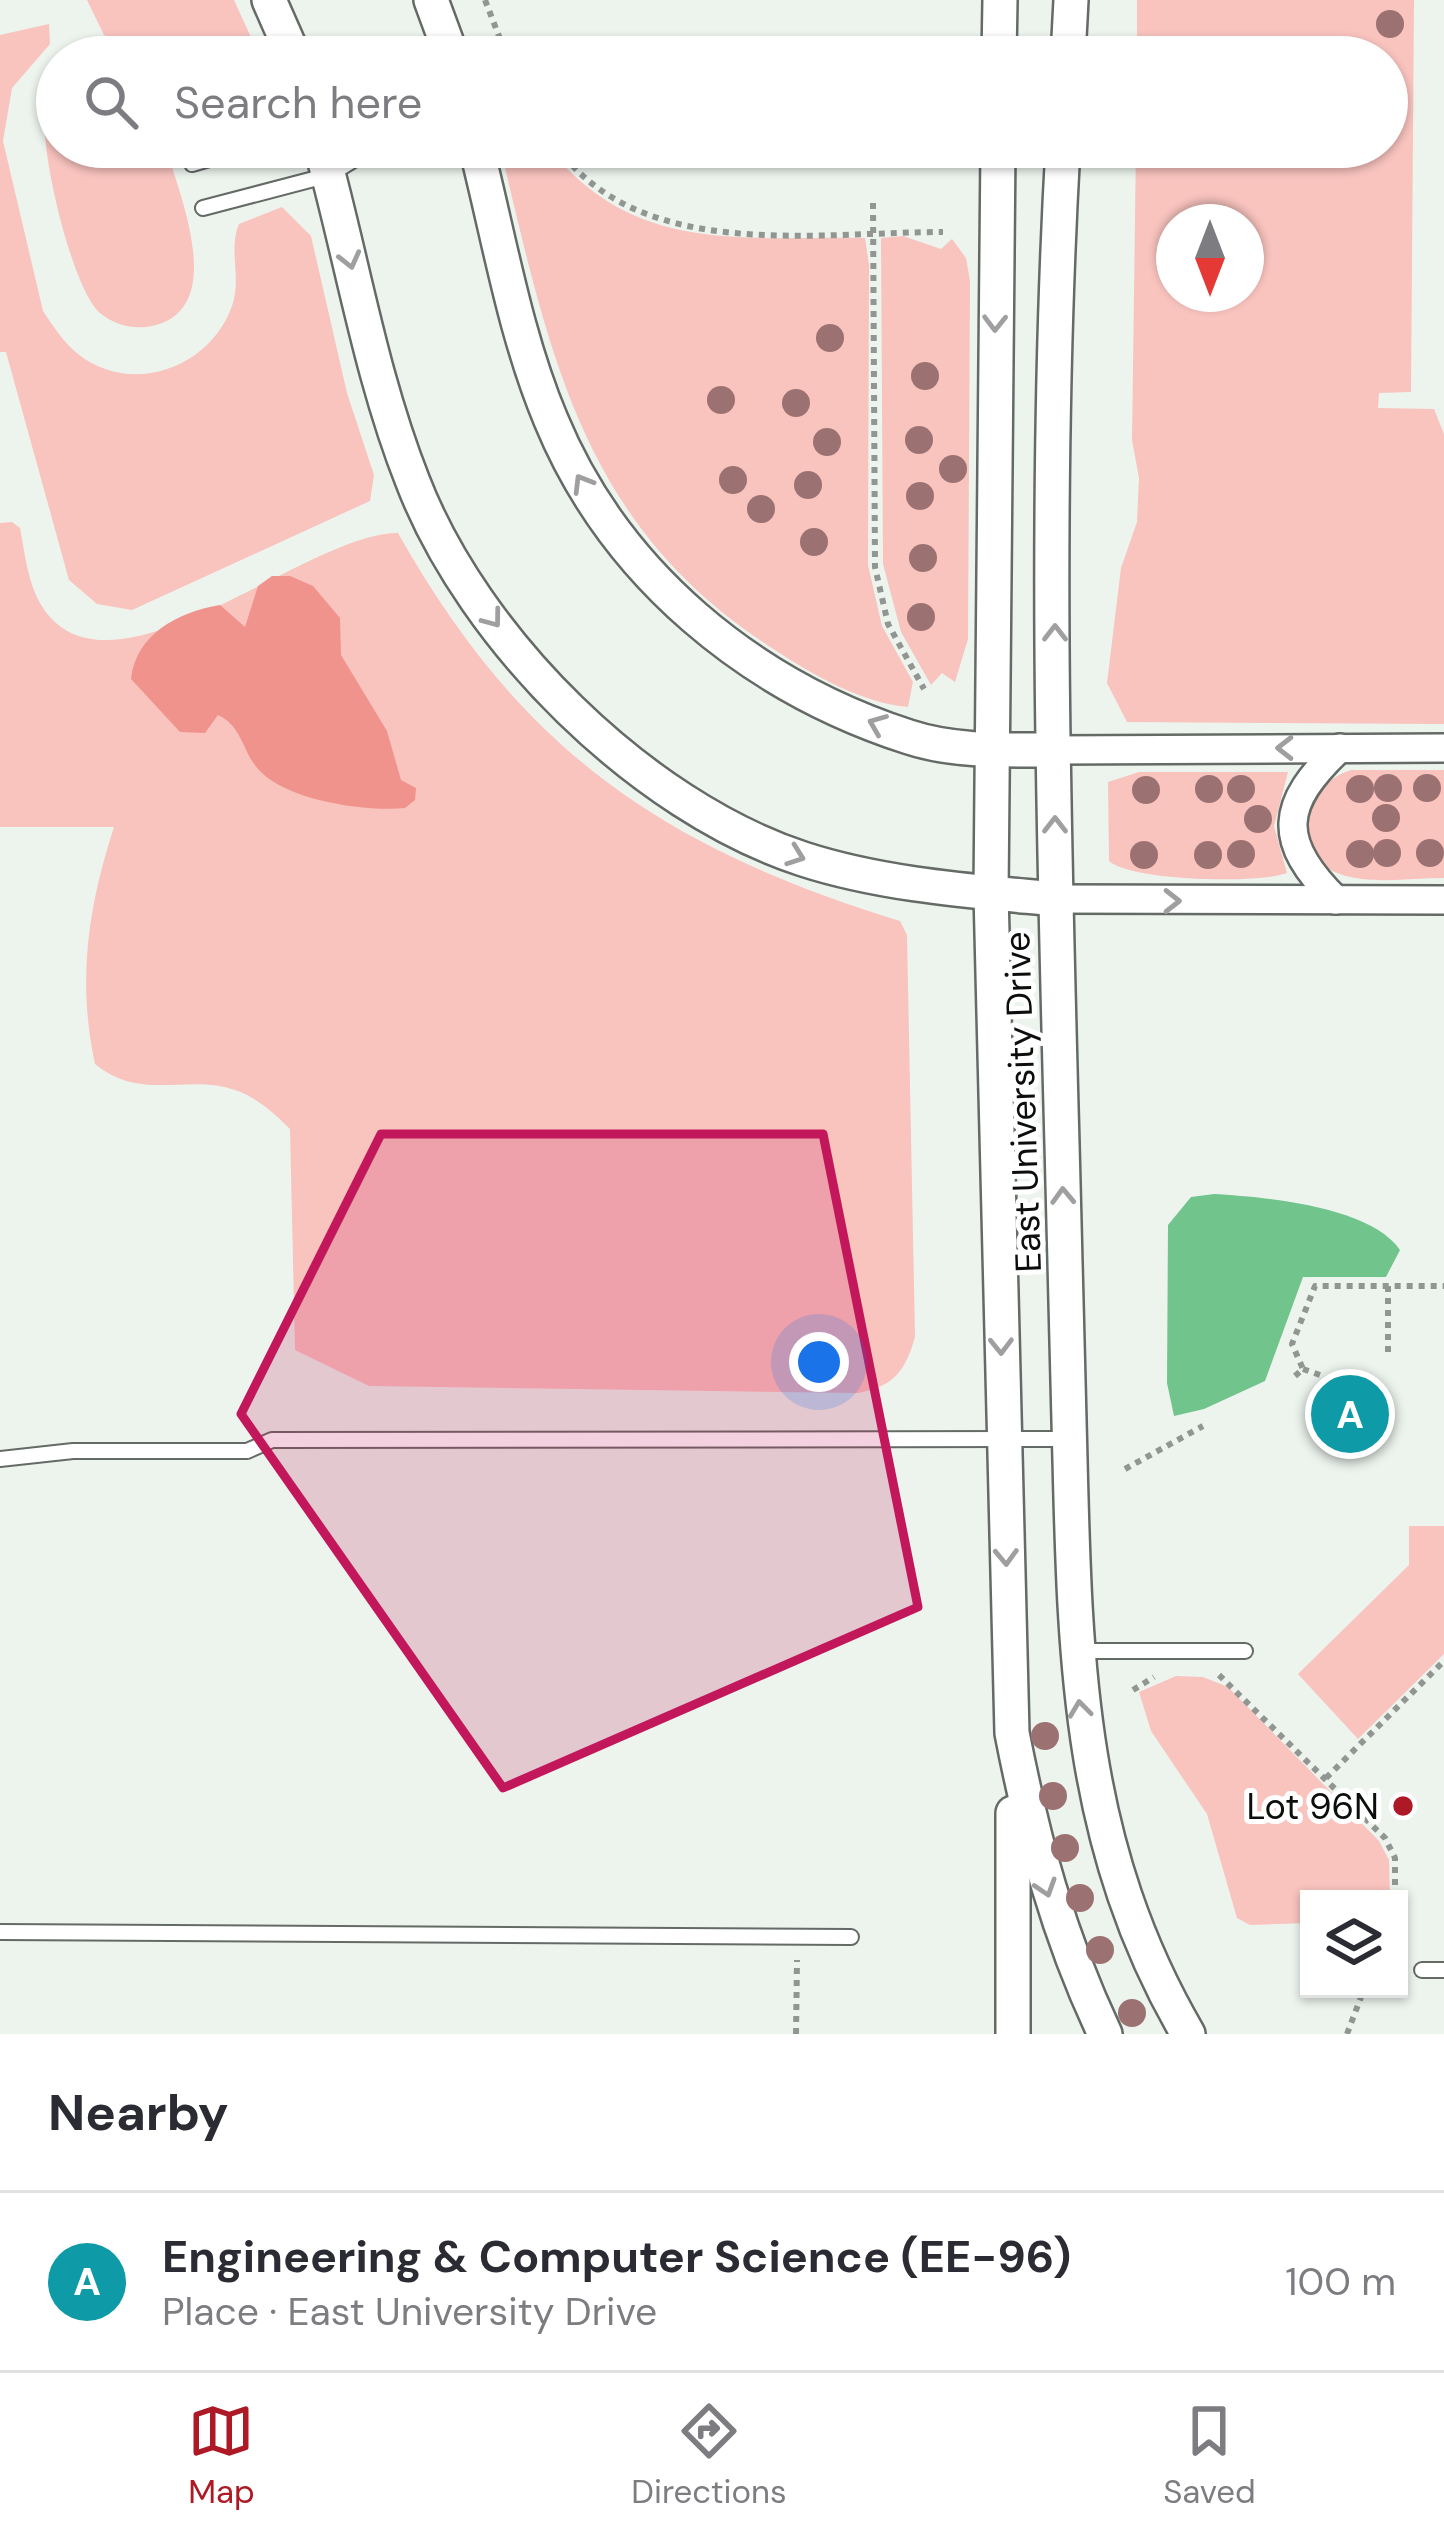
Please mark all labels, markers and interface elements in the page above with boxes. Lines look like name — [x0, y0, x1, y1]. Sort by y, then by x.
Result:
search box — [36, 36, 1408, 168]
icon: search — [78, 69, 144, 135]
text: Search here — [174, 73, 422, 132]
north arrow — [1156, 204, 1264, 312]
one-way arrow — [336, 250, 361, 270]
one-way arrow — [982, 314, 1008, 333]
one-way arrow — [574, 474, 596, 496]
one-way arrow — [479, 606, 501, 627]
one-way arrow — [1042, 623, 1068, 641]
one-way arrow — [868, 714, 889, 738]
one-way arrow — [1275, 735, 1294, 761]
one-way arrow — [1042, 815, 1068, 833]
one-way arrow — [784, 841, 805, 866]
one-way arrow — [1163, 889, 1182, 915]
street label: East University Drive — [993, 931, 1052, 1273]
one-way arrow — [1051, 1186, 1077, 1205]
your location — [789, 1332, 849, 1392]
one-way arrow — [987, 1337, 1013, 1356]
pin: A — [1311, 1369, 1389, 1459]
one-way arrow — [993, 1548, 1019, 1567]
one-way arrow — [1068, 1699, 1094, 1719]
place label: Lot 96N — [1246, 1783, 1379, 1830]
marker: Lot 96N — [1390, 1793, 1416, 1819]
one-way arrow — [1031, 1877, 1056, 1898]
map controls — [1300, 1890, 1408, 1998]
button: layers — [1300, 1890, 1408, 1998]
text: Nearby — [48, 2079, 229, 2146]
text: Engineering & Computer Science (EE-96) — [162, 2227, 1071, 2286]
text: A — [73, 2256, 101, 2307]
text: 100 m — [1285, 2256, 1396, 2307]
text: Place · East University Drive — [162, 2286, 657, 2337]
tab: Map — [188, 2398, 255, 2513]
tab: Directions — [631, 2398, 787, 2513]
tab: Saved — [1163, 2398, 1256, 2513]

